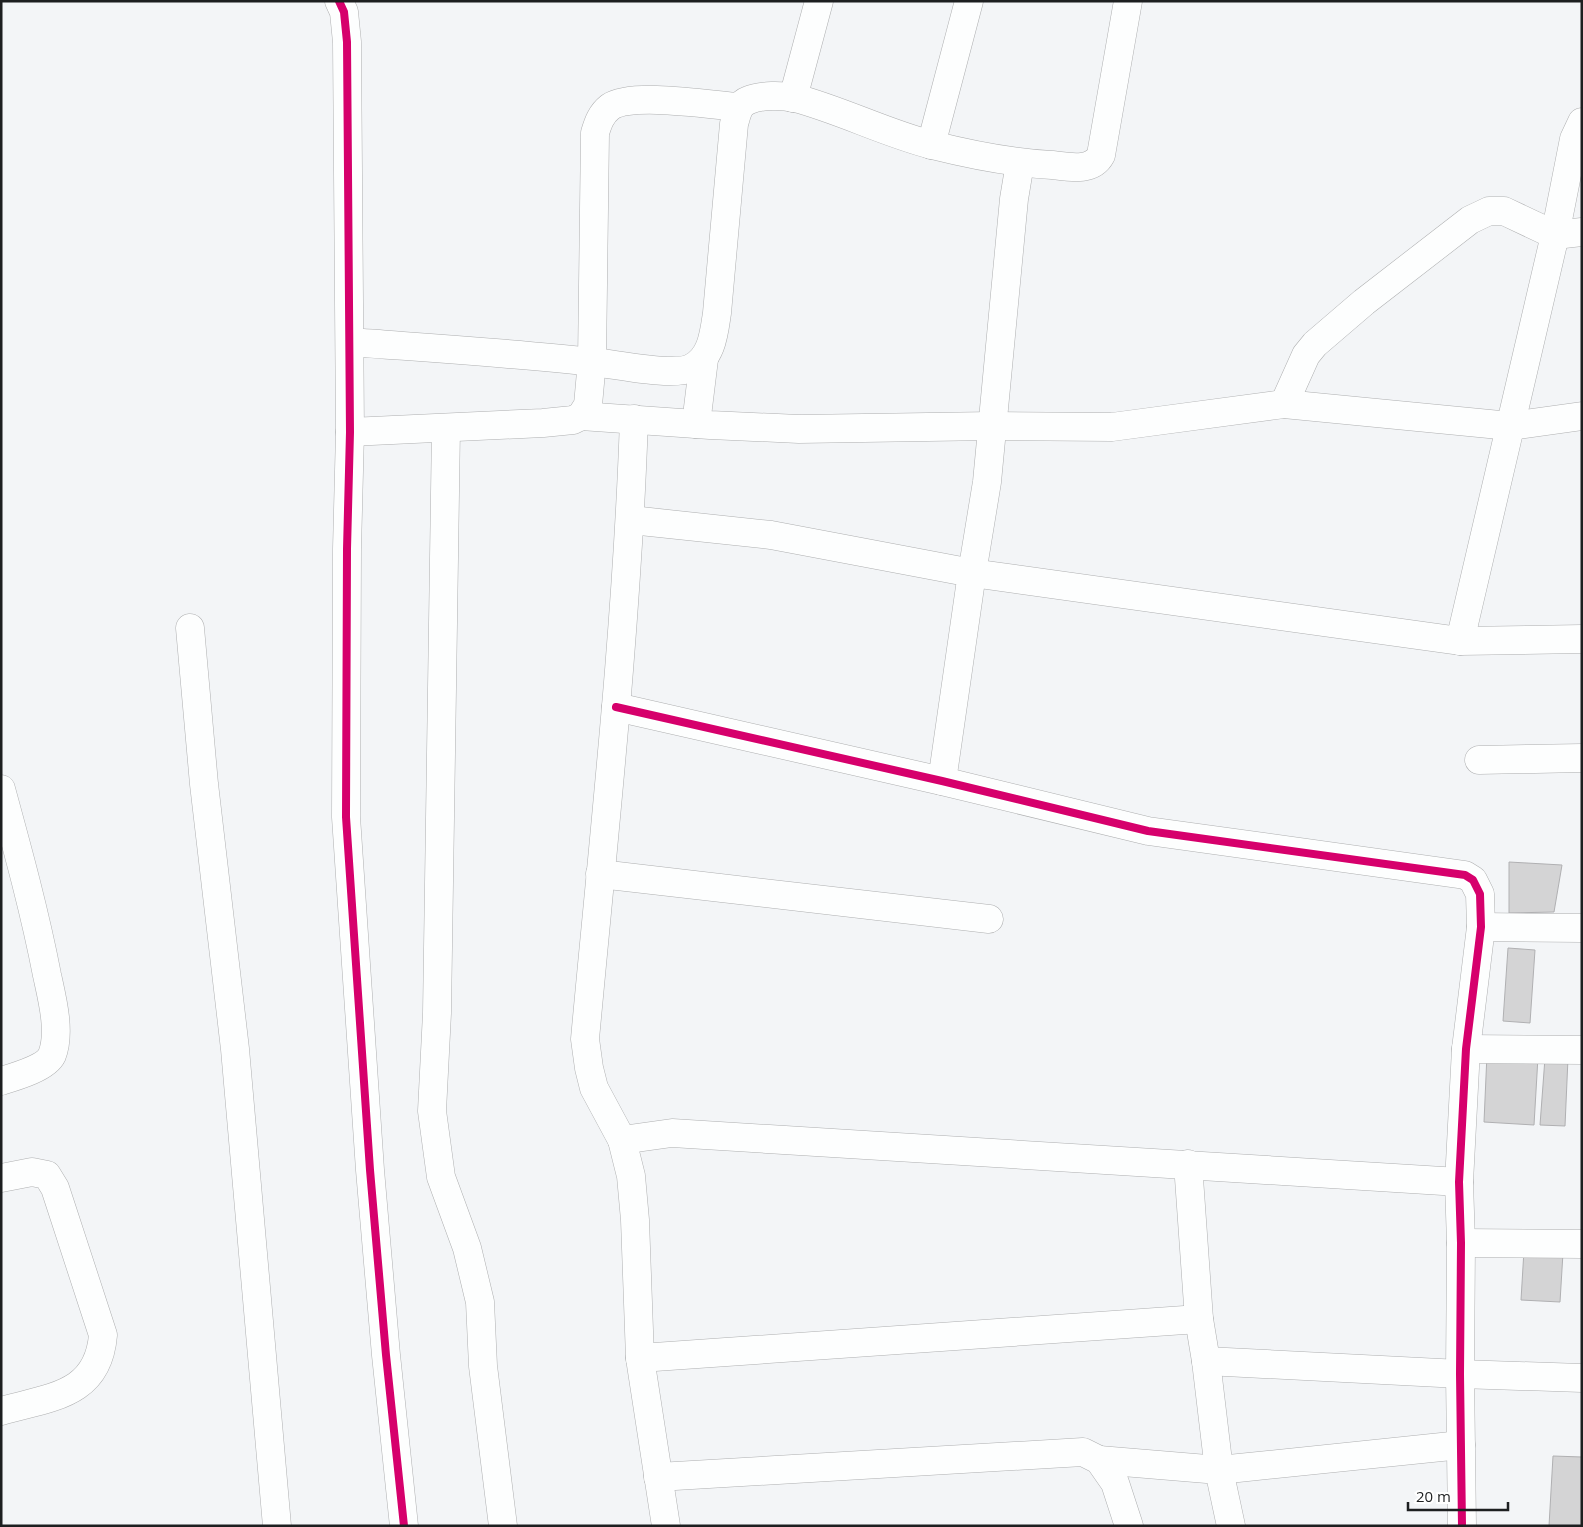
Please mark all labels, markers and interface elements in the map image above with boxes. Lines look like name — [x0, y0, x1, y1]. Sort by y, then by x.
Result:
scale bar — [1408, 1480, 1508, 1512]
text: 20 m — [1416, 1486, 1451, 1506]

